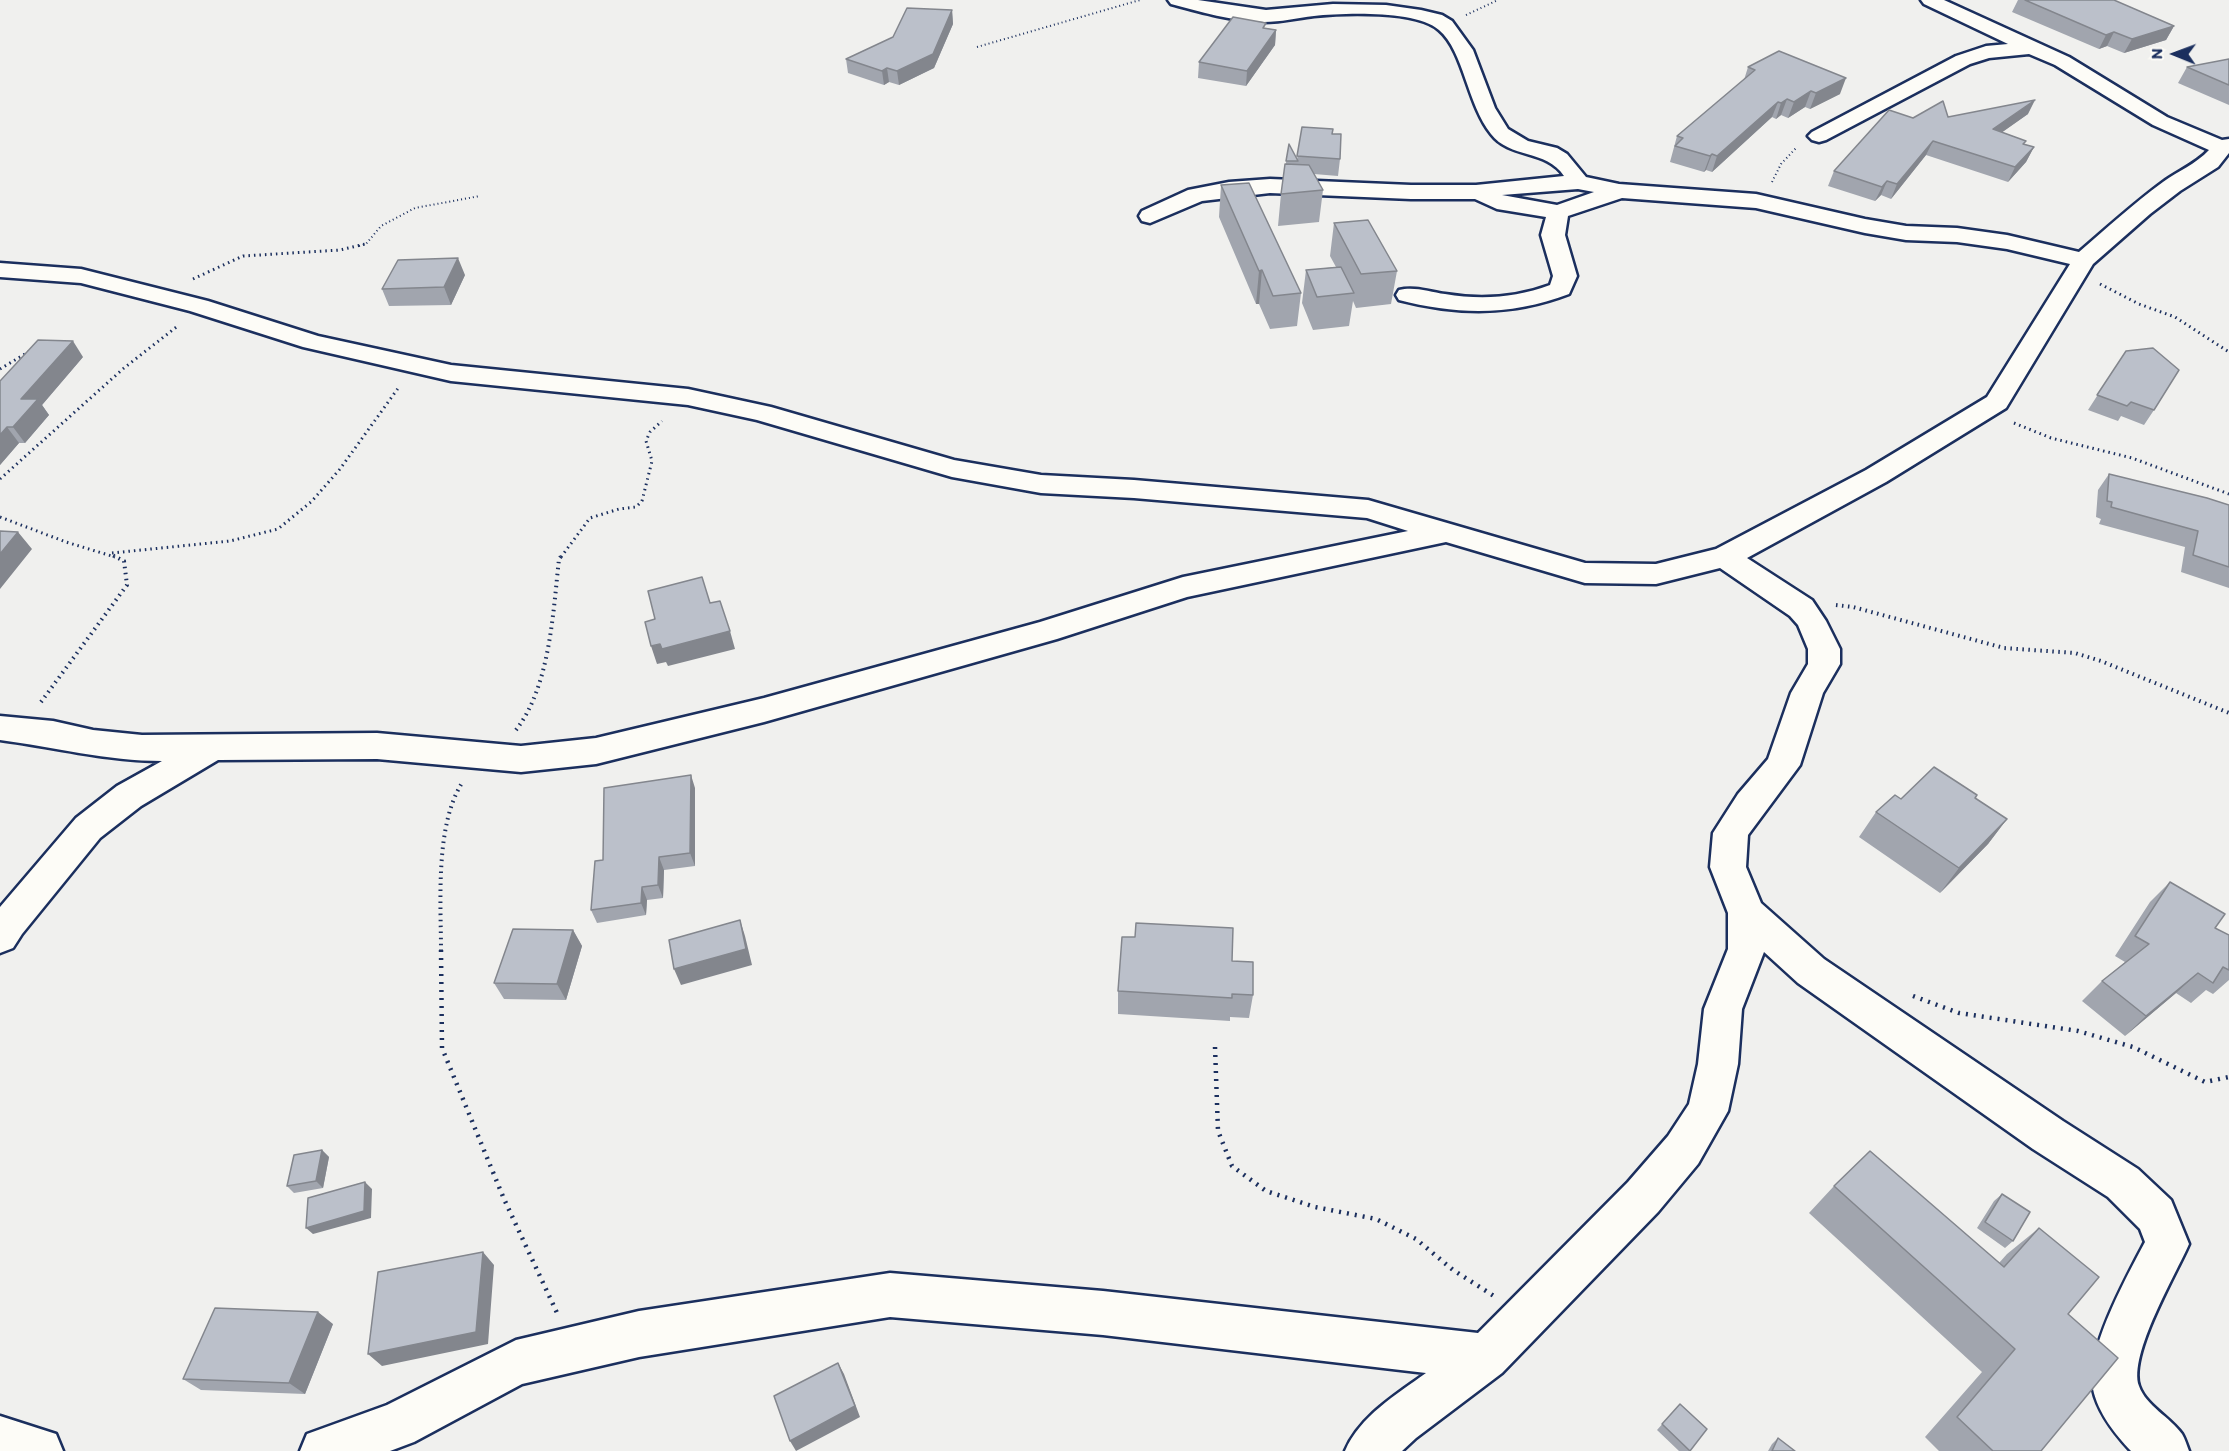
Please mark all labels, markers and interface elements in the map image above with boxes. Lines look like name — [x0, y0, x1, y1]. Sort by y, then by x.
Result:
north arrow — [2145, 24, 2205, 84]
text: N — [2147, 48, 2166, 59]

